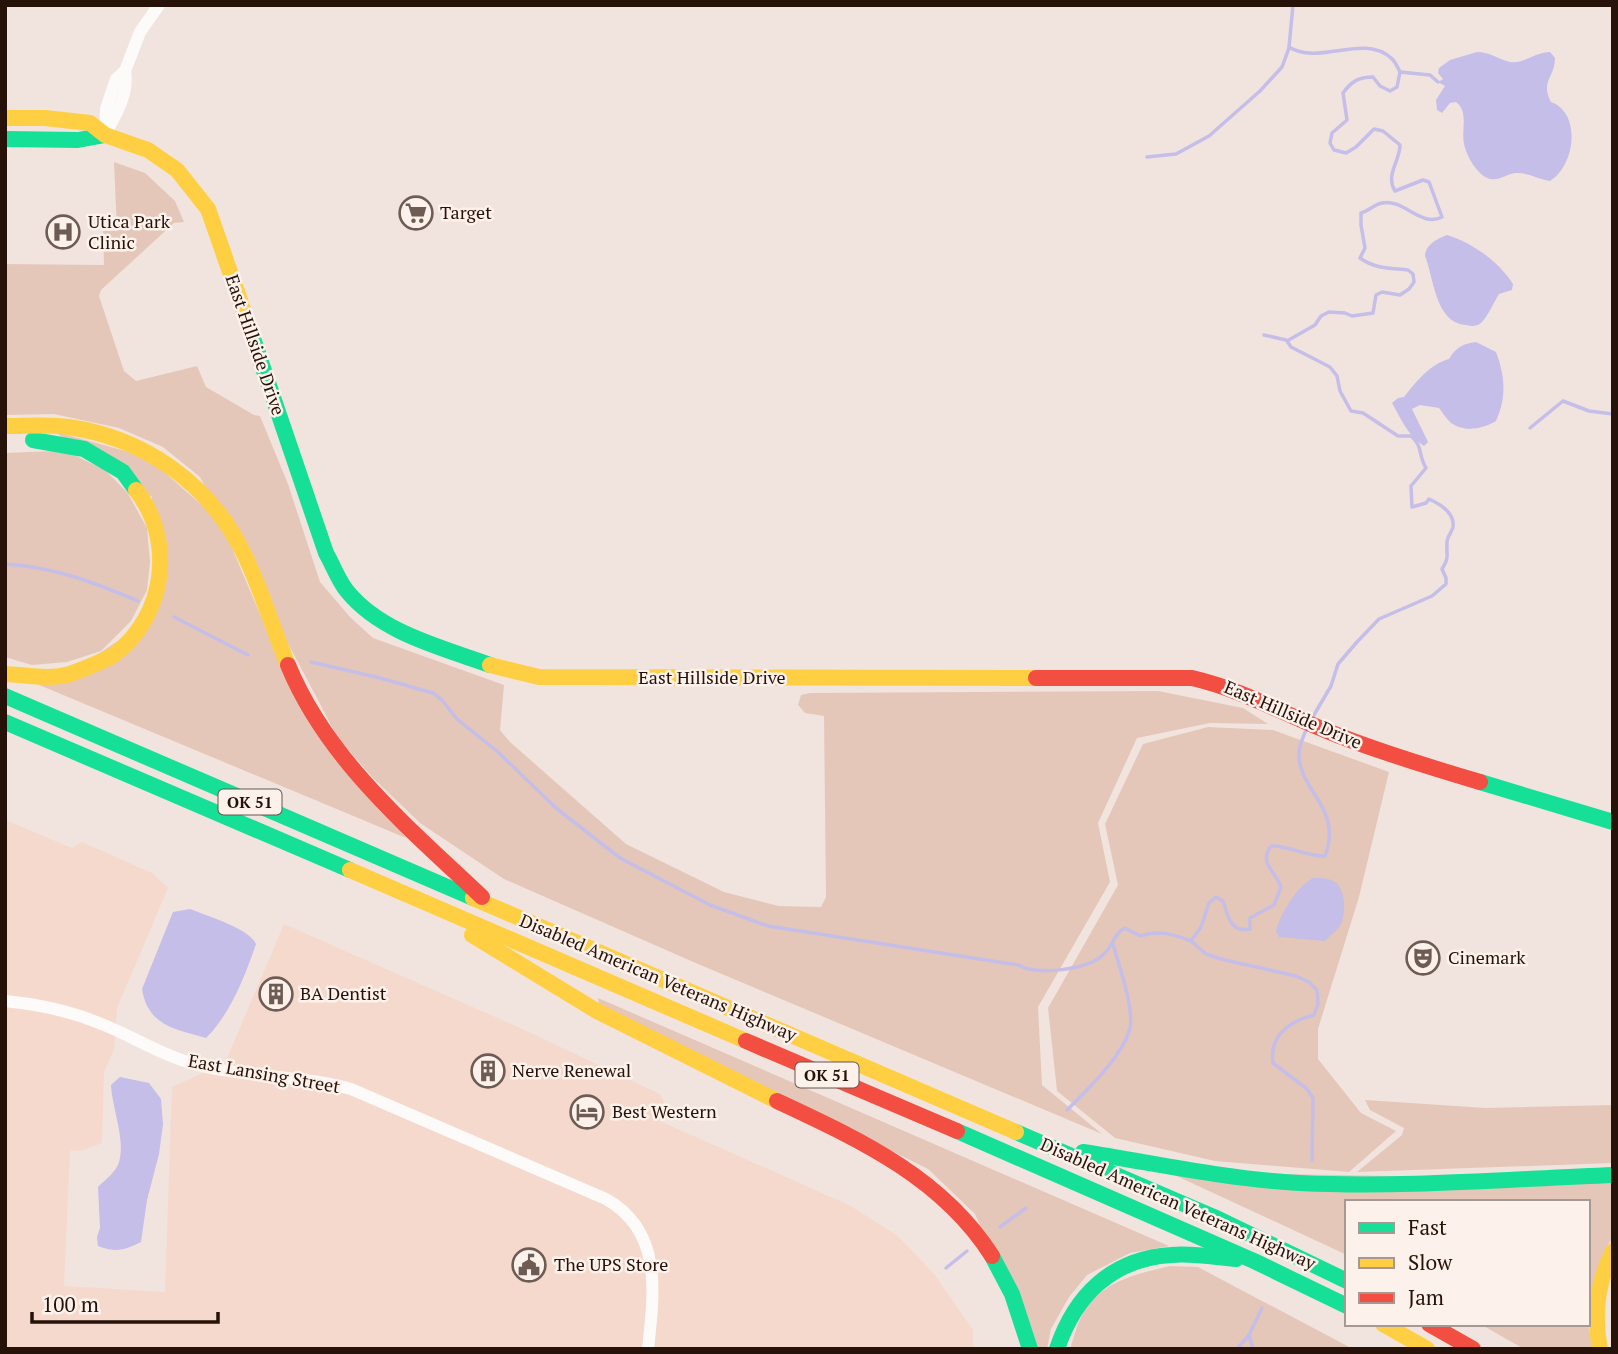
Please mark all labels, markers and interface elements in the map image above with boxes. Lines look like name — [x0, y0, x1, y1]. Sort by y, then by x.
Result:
supermarket icon: Target — [397, 194, 435, 232]
place label: Target — [440, 200, 492, 224]
place label: Utica Park Clinic — [88, 209, 171, 254]
hospital icon: Utica Park Clinic — [44, 213, 82, 251]
street label: East Hillside Drive — [221, 271, 291, 418]
street label: East Hillside Drive — [638, 665, 786, 689]
street label: East Hillside Drive — [1221, 674, 1366, 754]
road number: OK 51 — [218, 790, 282, 814]
street label: Disabled American Veterans Highway — [516, 908, 801, 1047]
theatre icon: Cinemark — [1404, 939, 1442, 977]
place label: Cinemark — [1448, 945, 1526, 969]
building icon: BA Dentist — [257, 975, 295, 1013]
place label: BA Dentist — [300, 981, 387, 1005]
street label: East Lansing Street — [186, 1048, 342, 1098]
building icon: Nerve Renewal — [469, 1052, 507, 1090]
place label: Nerve Renewal — [512, 1058, 631, 1082]
road number: OK 51 — [796, 1063, 858, 1088]
hotel icon: Best Western — [568, 1093, 606, 1131]
place label: Best Western — [612, 1099, 717, 1123]
street label: Disabled American Veterans Highway — [1037, 1131, 1321, 1275]
legend — [1345, 1200, 1590, 1326]
text: Fast — [1408, 1213, 1447, 1241]
public building icon: The UPS Store — [510, 1246, 548, 1284]
text: Slow — [1408, 1248, 1453, 1276]
place label: The UPS Store — [554, 1252, 668, 1276]
scale bar — [32, 1280, 217, 1324]
text: Jam — [1408, 1283, 1444, 1311]
text: 100 m — [42, 1290, 99, 1318]

